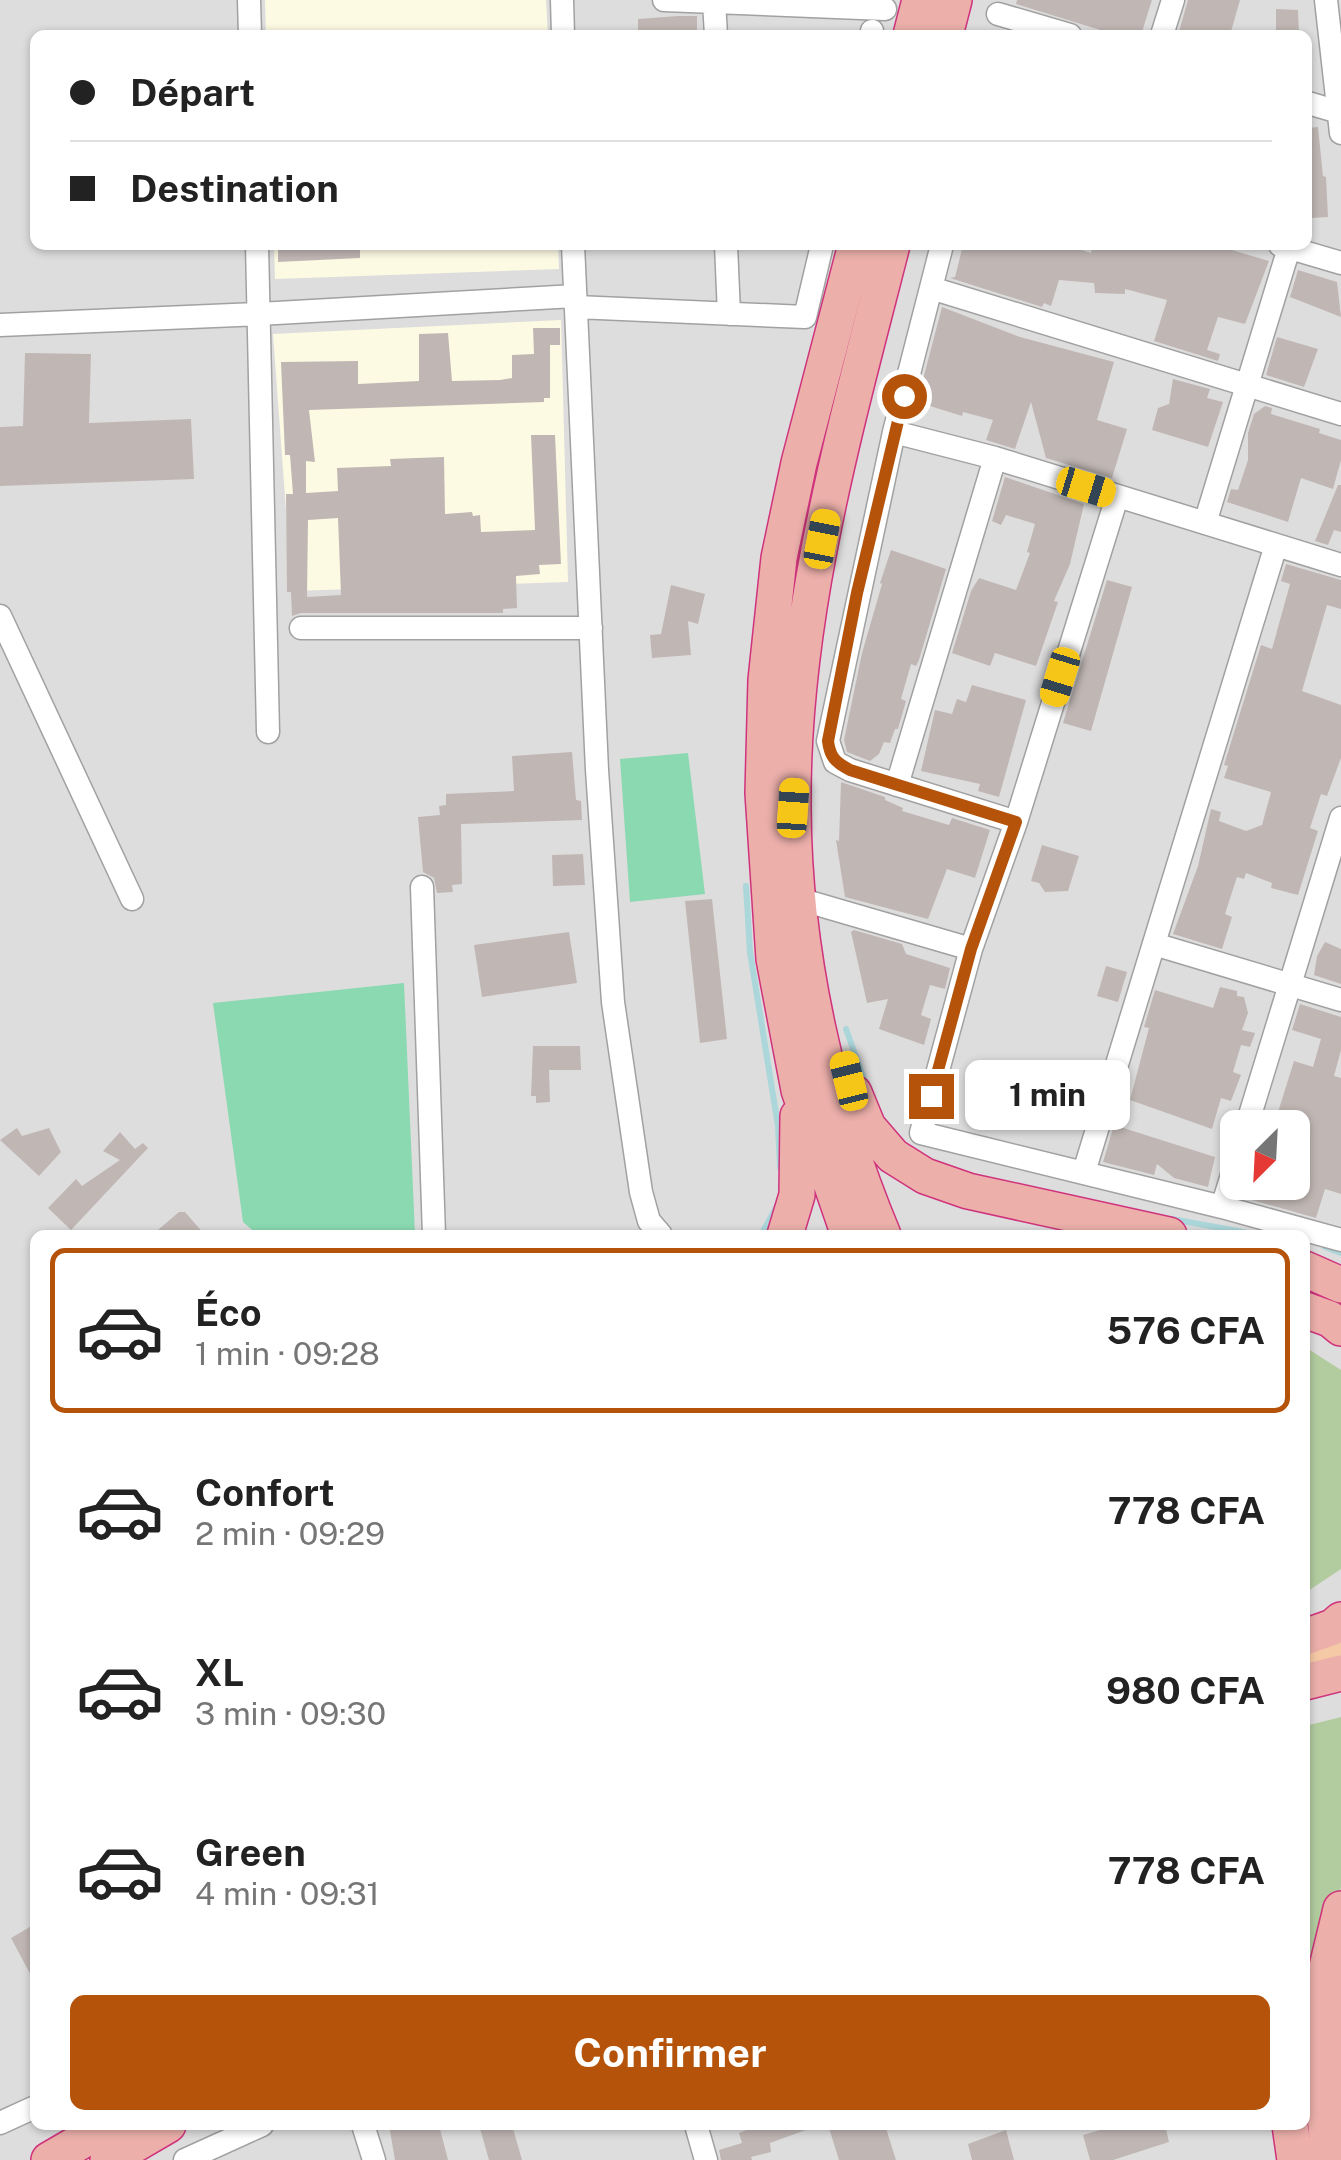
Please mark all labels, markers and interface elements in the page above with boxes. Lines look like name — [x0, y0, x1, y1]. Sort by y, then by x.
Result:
text: Départ — [130, 70, 255, 115]
text: Destination — [130, 166, 339, 211]
route start — [882, 374, 927, 419]
car — [1053, 464, 1119, 510]
car — [802, 507, 842, 571]
car — [1037, 644, 1083, 710]
car — [776, 777, 810, 839]
car — [827, 1048, 871, 1114]
callout: 1 min — [966, 1061, 1131, 1131]
route end — [909, 1074, 954, 1119]
text: 1 min — [1009, 1076, 1086, 1113]
north arrow — [1220, 1110, 1310, 1200]
map controls — [1220, 1110, 1310, 1200]
icon: car — [75, 1286, 165, 1376]
text: Éco — [195, 1290, 262, 1335]
text: 576 CFA — [1107, 1308, 1265, 1353]
text: 1 min · 09:28 — [195, 1335, 380, 1372]
icon: car — [75, 1466, 165, 1556]
text: Confort — [195, 1470, 335, 1515]
text: 778 CFA — [1108, 1488, 1265, 1533]
text: 2 min · 09:29 — [195, 1515, 385, 1552]
icon: car — [75, 1646, 165, 1736]
text: XL — [195, 1650, 244, 1695]
text: 980 CFA — [1106, 1668, 1265, 1713]
text: 3 min · 09:30 — [195, 1695, 386, 1732]
icon: car — [75, 1826, 165, 1916]
text: Green — [195, 1830, 306, 1875]
text: 778 CFA — [1108, 1848, 1265, 1893]
text: 4 min · 09:31 — [195, 1875, 380, 1912]
button: Confirmer — [70, 1995, 1270, 2110]

